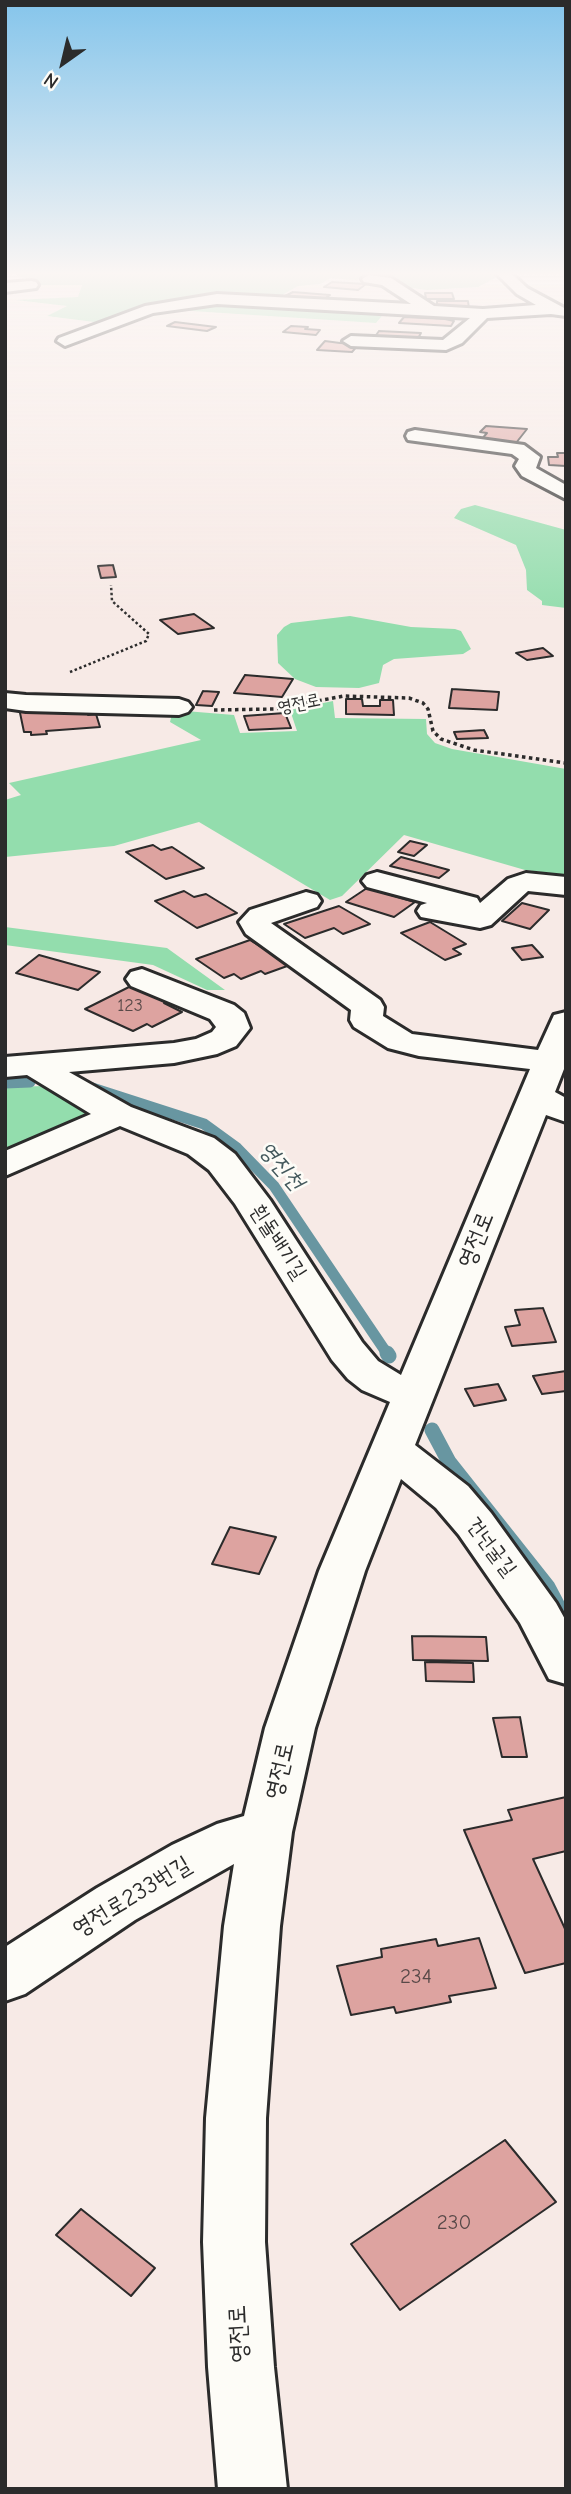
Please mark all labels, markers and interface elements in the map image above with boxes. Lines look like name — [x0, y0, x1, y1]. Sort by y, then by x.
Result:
north arrow — [28, 28, 98, 98]
text: N — [40, 68, 63, 93]
street label: 영전로 — [276, 689, 322, 719]
house number: 123 — [117, 995, 143, 1017]
water label: 영진천 — [252, 1136, 310, 1196]
street label: 흰돌배기길 — [244, 1200, 312, 1284]
street label: 영전로 — [452, 1208, 500, 1272]
street label: 건넌굴길 — [461, 1512, 521, 1582]
street label: 영전로 — [259, 1740, 301, 1802]
street label: 영전로233번길 — [67, 1850, 197, 1944]
house number: 234 — [400, 1964, 432, 1990]
house number: 230 — [437, 2210, 471, 2236]
street label: 영전로 — [223, 2304, 255, 2364]

